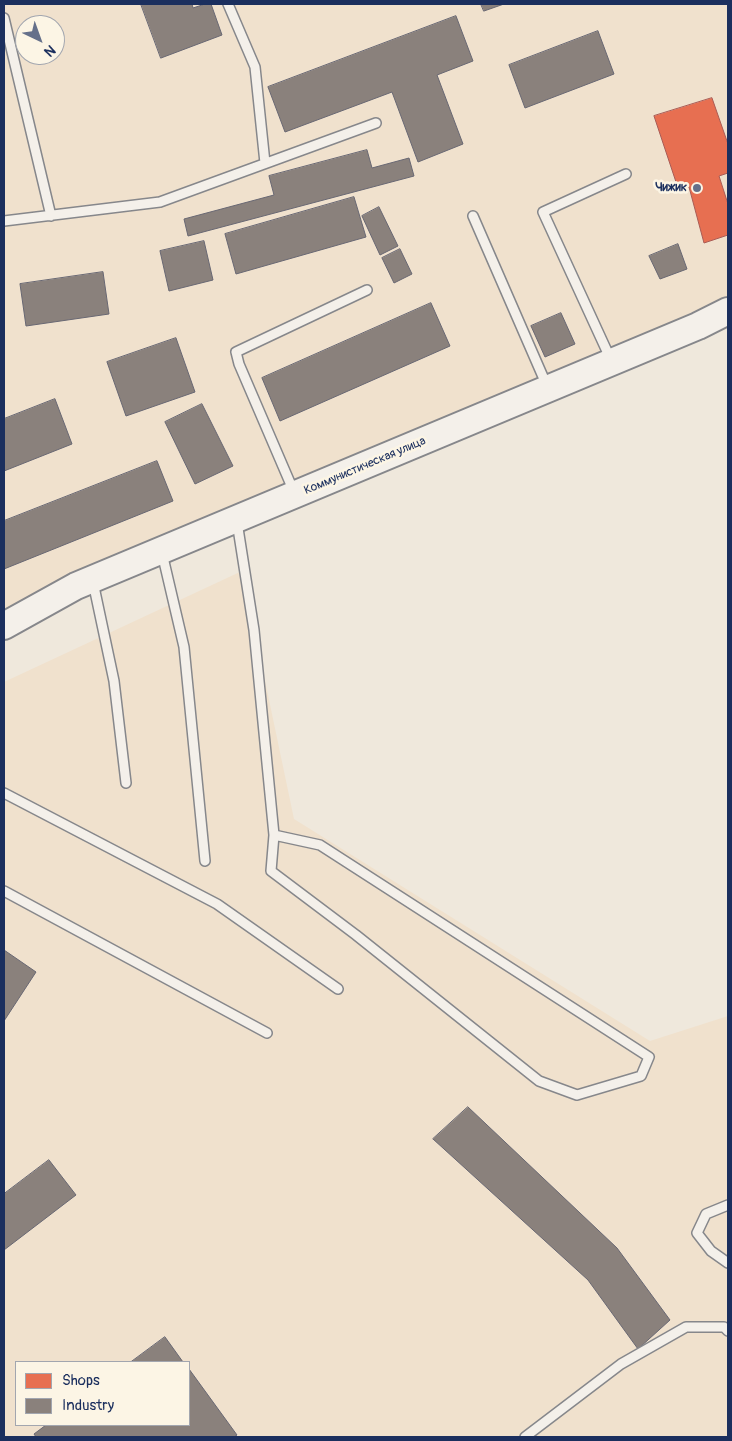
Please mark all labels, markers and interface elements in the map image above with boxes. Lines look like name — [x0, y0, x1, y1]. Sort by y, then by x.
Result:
north arrow — [15, 15, 65, 65]
text: N — [40, 41, 59, 60]
place label: Чижик — [655, 181, 687, 195]
marker: Чижик — [691, 182, 703, 194]
street label: Коммунистическая улица — [302, 434, 428, 498]
legend — [15, 1361, 190, 1426]
text: Shops — [62, 1371, 100, 1390]
text: Industry — [62, 1396, 114, 1415]

